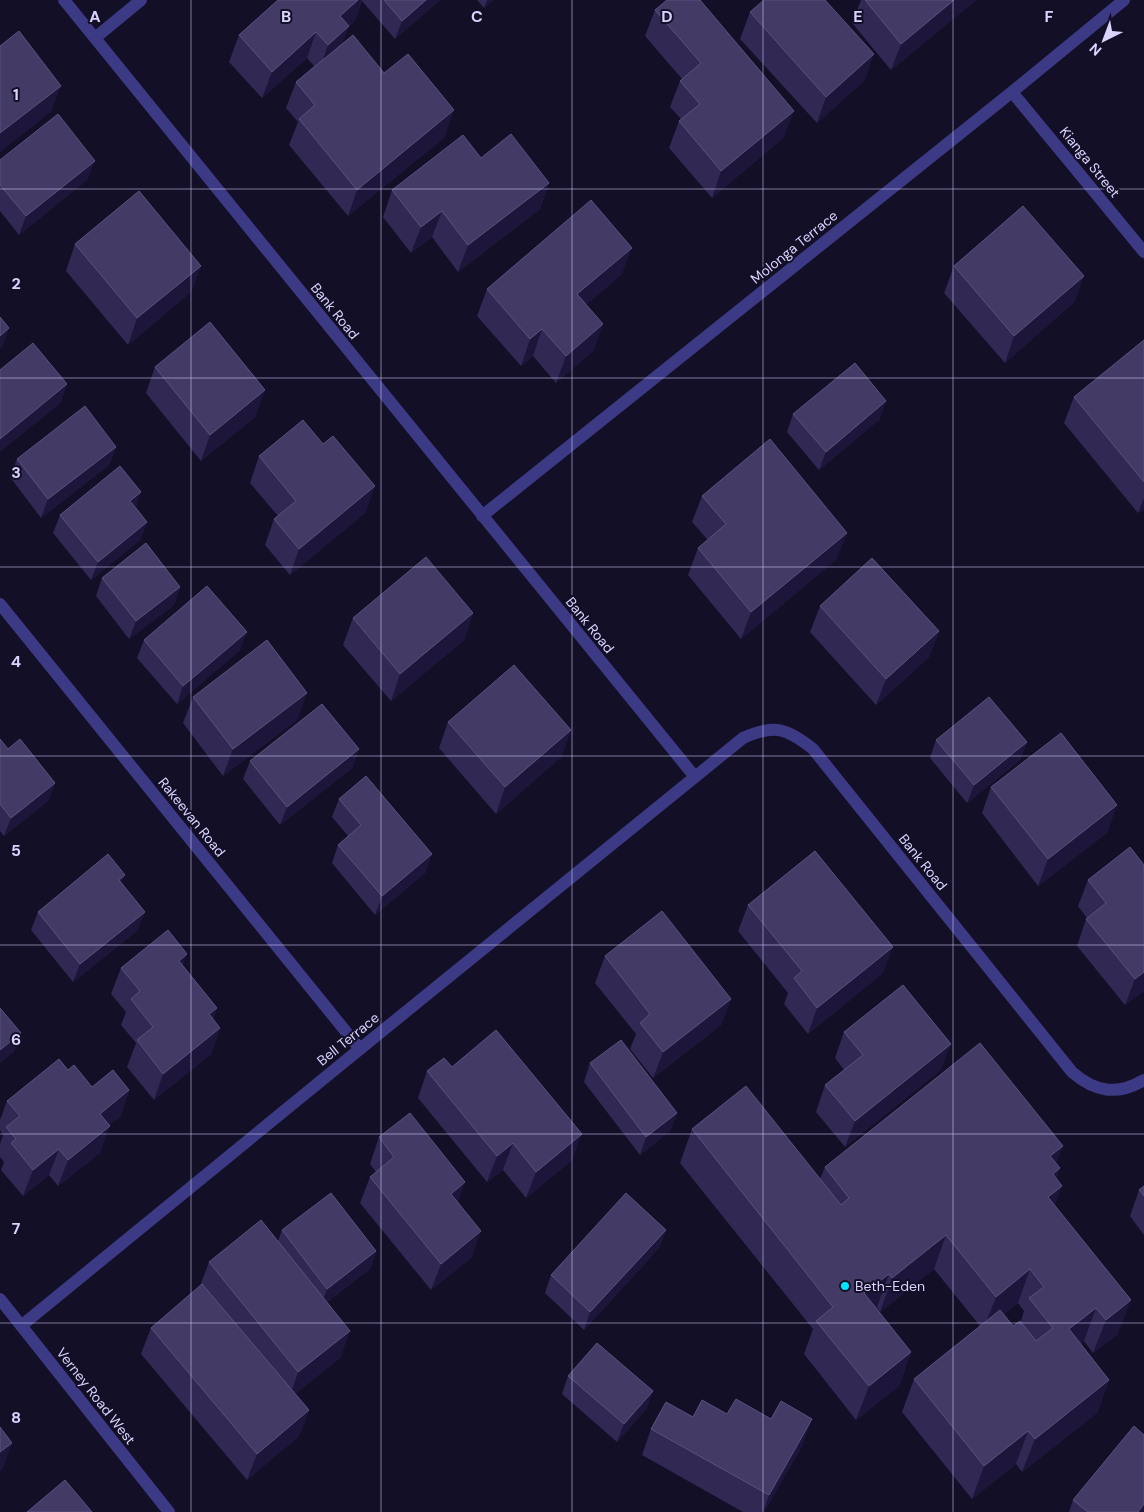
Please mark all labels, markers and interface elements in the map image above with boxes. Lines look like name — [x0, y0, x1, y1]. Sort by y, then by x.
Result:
text: A — [89, 6, 101, 27]
text: B — [281, 6, 291, 27]
text: C — [471, 6, 483, 27]
text: D — [661, 6, 673, 27]
text: E — [853, 6, 863, 27]
text: F — [1045, 6, 1054, 27]
north arrow — [1079, 15, 1129, 65]
text: N — [1085, 40, 1105, 60]
text: 1 — [13, 84, 19, 105]
street label: Kianga Street — [1056, 123, 1124, 201]
street label: Molonga Terrace — [747, 206, 841, 288]
text: 2 — [11, 273, 21, 294]
street label: Bank Road — [307, 279, 363, 343]
text: 3 — [11, 462, 21, 483]
street label: Bank Road — [562, 593, 618, 657]
text: 4 — [11, 651, 21, 672]
street label: Rakeevan Road — [155, 774, 229, 860]
street label: Bank Road — [895, 830, 951, 894]
text: 5 — [11, 840, 21, 861]
street label: Bell Terrace — [313, 1008, 383, 1070]
text: 6 — [11, 1029, 21, 1050]
text: 7 — [12, 1218, 21, 1239]
place label: Beth-Eden — [855, 1277, 925, 1295]
marker: Beth-Eden — [839, 1280, 851, 1292]
street label: Verney Road West — [53, 1344, 139, 1448]
text: 8 — [11, 1407, 21, 1428]

